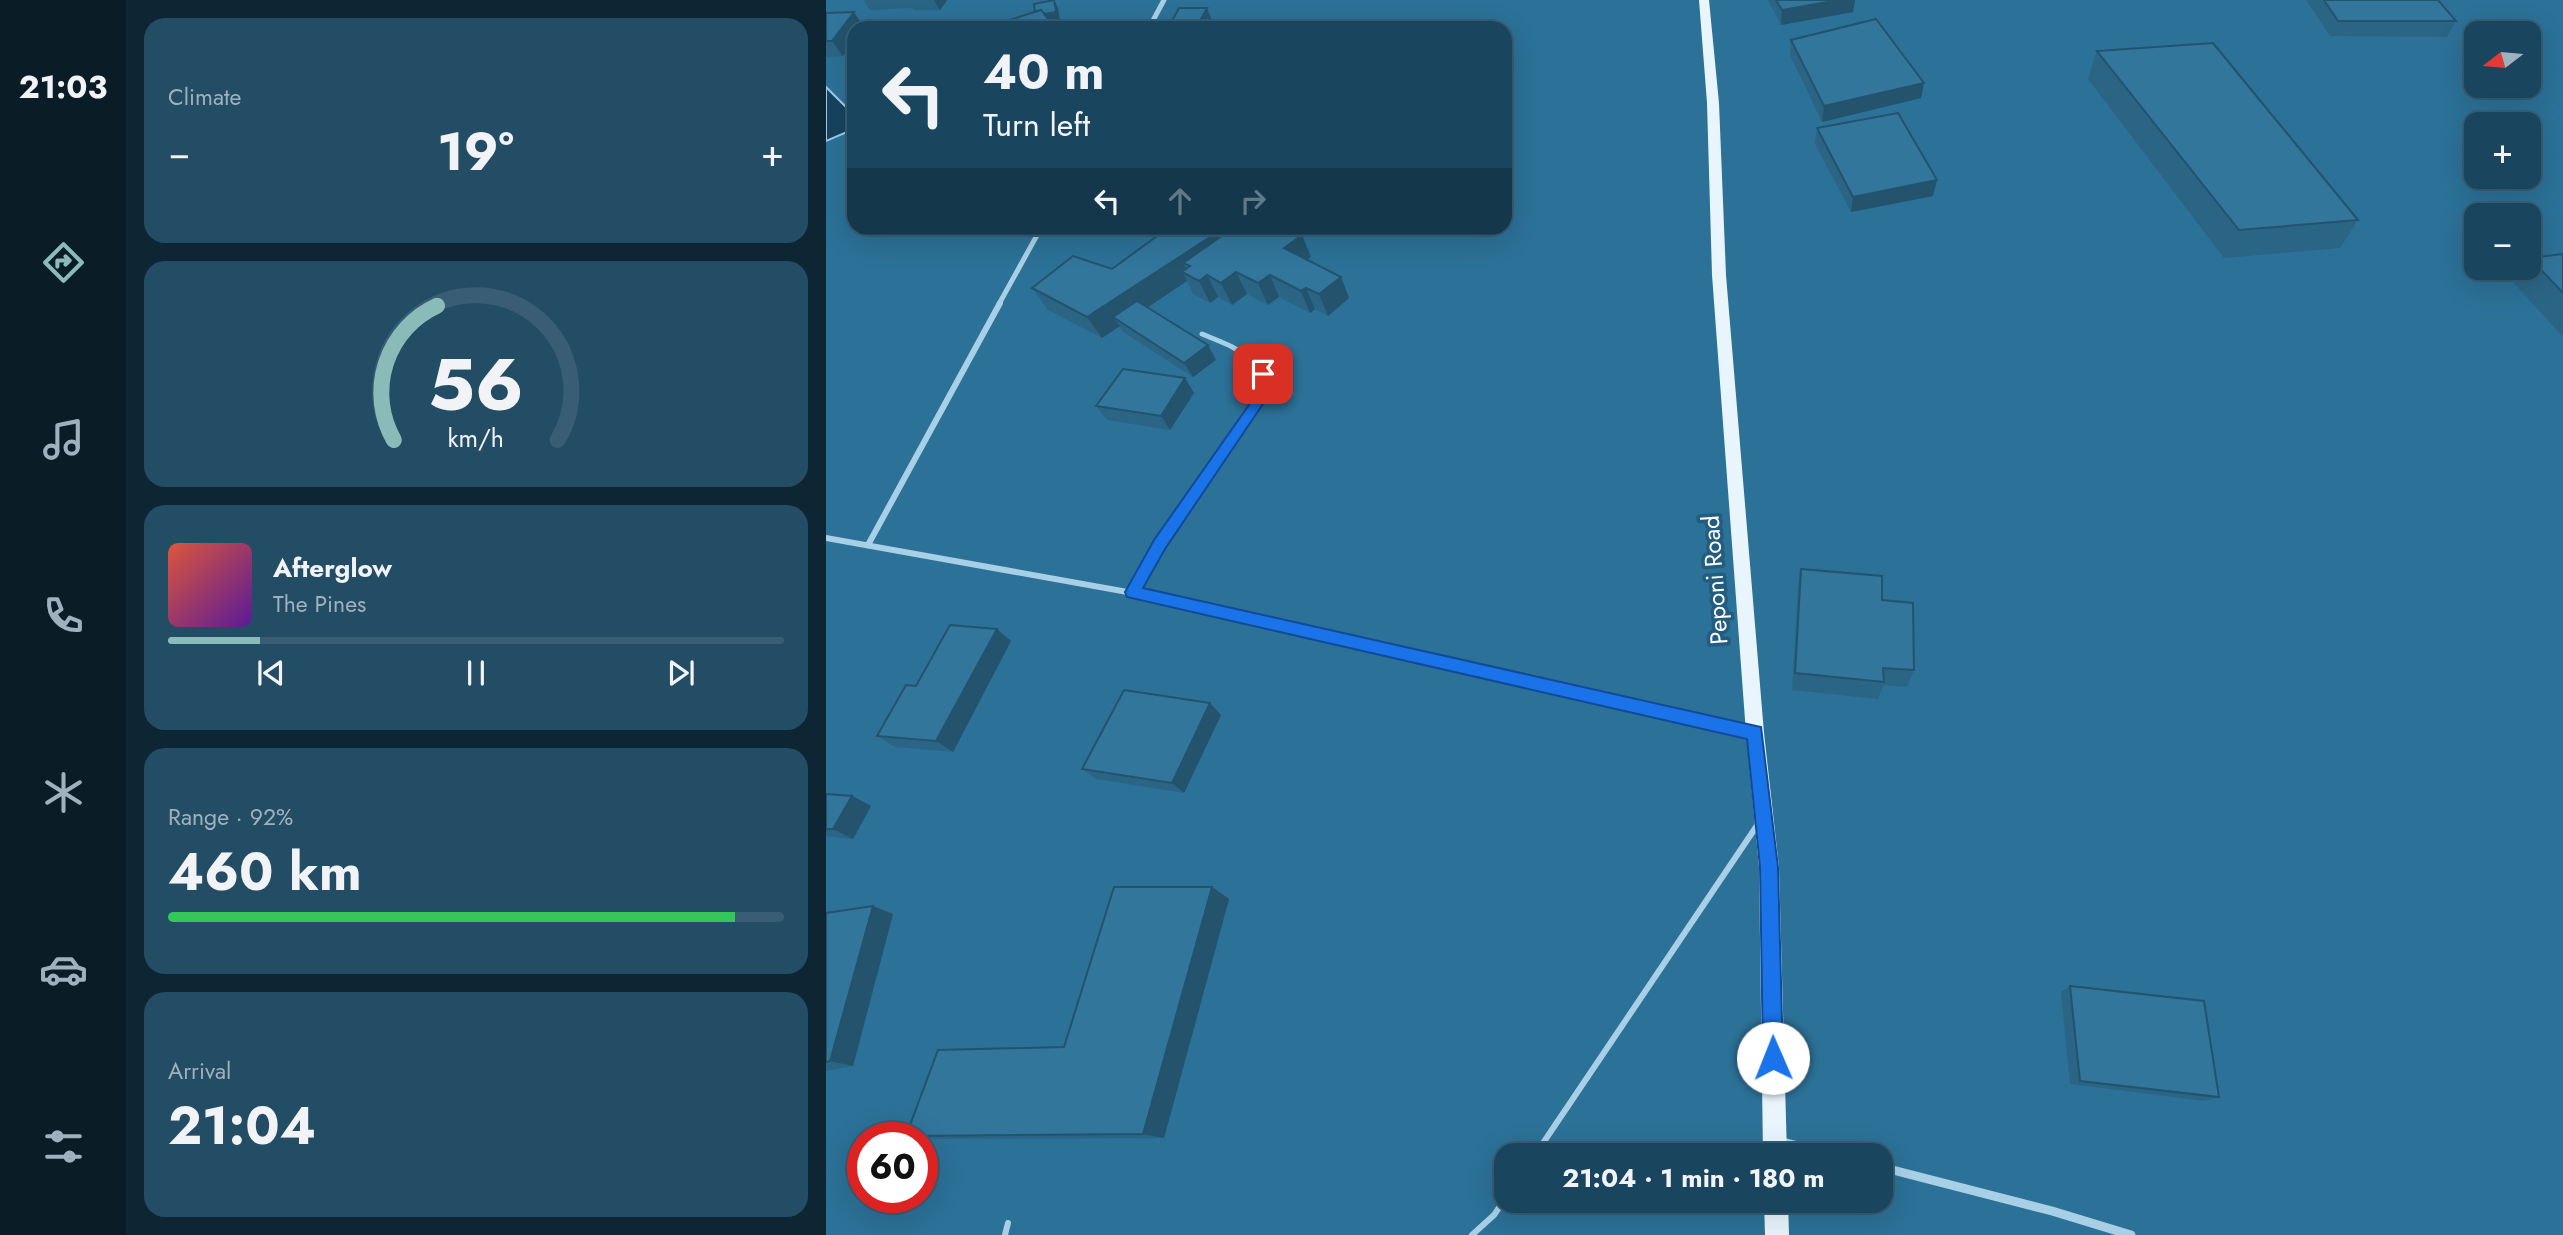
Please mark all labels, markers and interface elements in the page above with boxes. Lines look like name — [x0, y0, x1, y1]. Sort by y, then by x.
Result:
north arrow — [2464, 21, 2541, 98]
map controls — [2464, 21, 2541, 280]
text: 40 m — [983, 37, 1105, 107]
icon: left — [868, 49, 959, 140]
text: 21:03 — [19, 64, 107, 110]
text: Climate — [168, 80, 241, 114]
text: Turn left — [983, 102, 1090, 148]
button: + — [2464, 112, 2541, 189]
text: 19° — [437, 114, 514, 190]
text: − — [168, 125, 190, 180]
text: + — [761, 125, 784, 180]
icon: left — [1088, 182, 1126, 220]
icon: ahead — [1161, 182, 1199, 220]
icon: right — [1234, 182, 1272, 220]
button: − — [2464, 203, 2541, 280]
icon: directions — [39, 238, 88, 287]
text: 56 — [428, 333, 524, 438]
pin — [1233, 344, 1293, 404]
icon: arrive — [1244, 355, 1282, 393]
icon: music — [39, 415, 88, 464]
text: km/h — [448, 420, 504, 456]
street label: Peponi Road — [1693, 514, 1736, 646]
text: Afterglow — [273, 549, 392, 587]
text: The Pines — [273, 587, 366, 621]
icon: phone — [39, 591, 88, 640]
icon: previous — [252, 654, 290, 692]
icon: pause — [457, 654, 495, 692]
icon: next — [662, 654, 700, 692]
icon: climate — [39, 768, 88, 817]
text: Range · 92% — [168, 800, 293, 834]
text: 460 km — [168, 834, 362, 910]
icon: car — [39, 945, 88, 994]
position arrow — [1736, 1021, 1810, 1095]
text: Arrival — [168, 1054, 231, 1088]
text: 21:04 — [168, 1088, 316, 1164]
icon: filters — [39, 1122, 88, 1171]
speed limit sign: 60 — [847, 1122, 938, 1213]
text: 21:04 · 1 min · 180 m — [1562, 1159, 1825, 1197]

